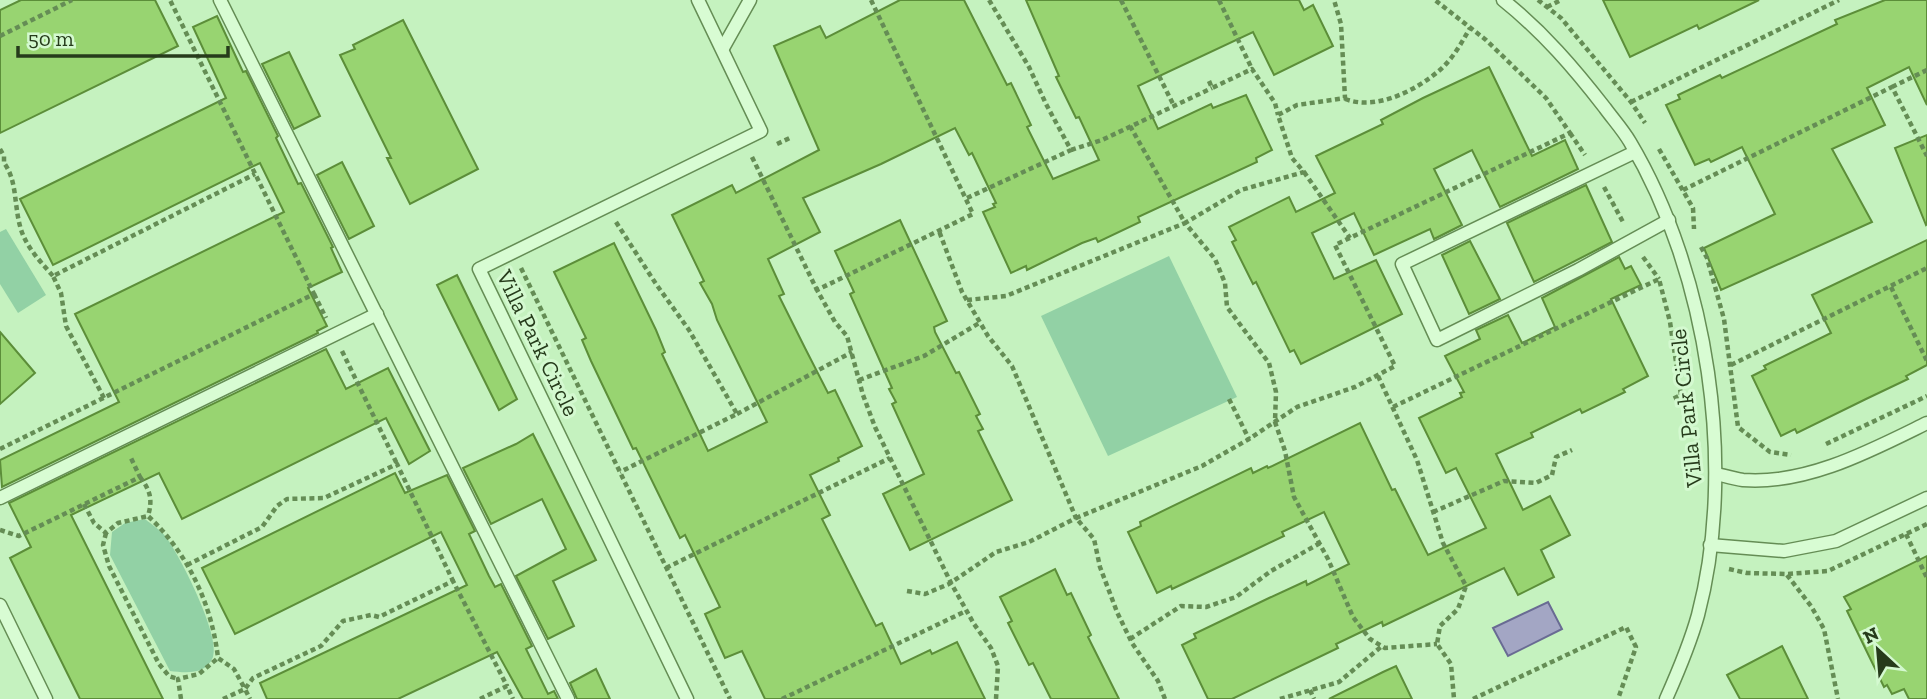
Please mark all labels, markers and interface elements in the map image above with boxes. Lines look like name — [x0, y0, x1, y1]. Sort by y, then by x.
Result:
scale bar — [18, 14, 228, 58]
text: 50 m — [28, 26, 74, 51]
street label: Villa Park Circle — [490, 265, 585, 421]
street label: Villa Park Circle — [1664, 328, 1708, 489]
north arrow — [1843, 615, 1913, 685]
text: N — [1859, 622, 1882, 649]

